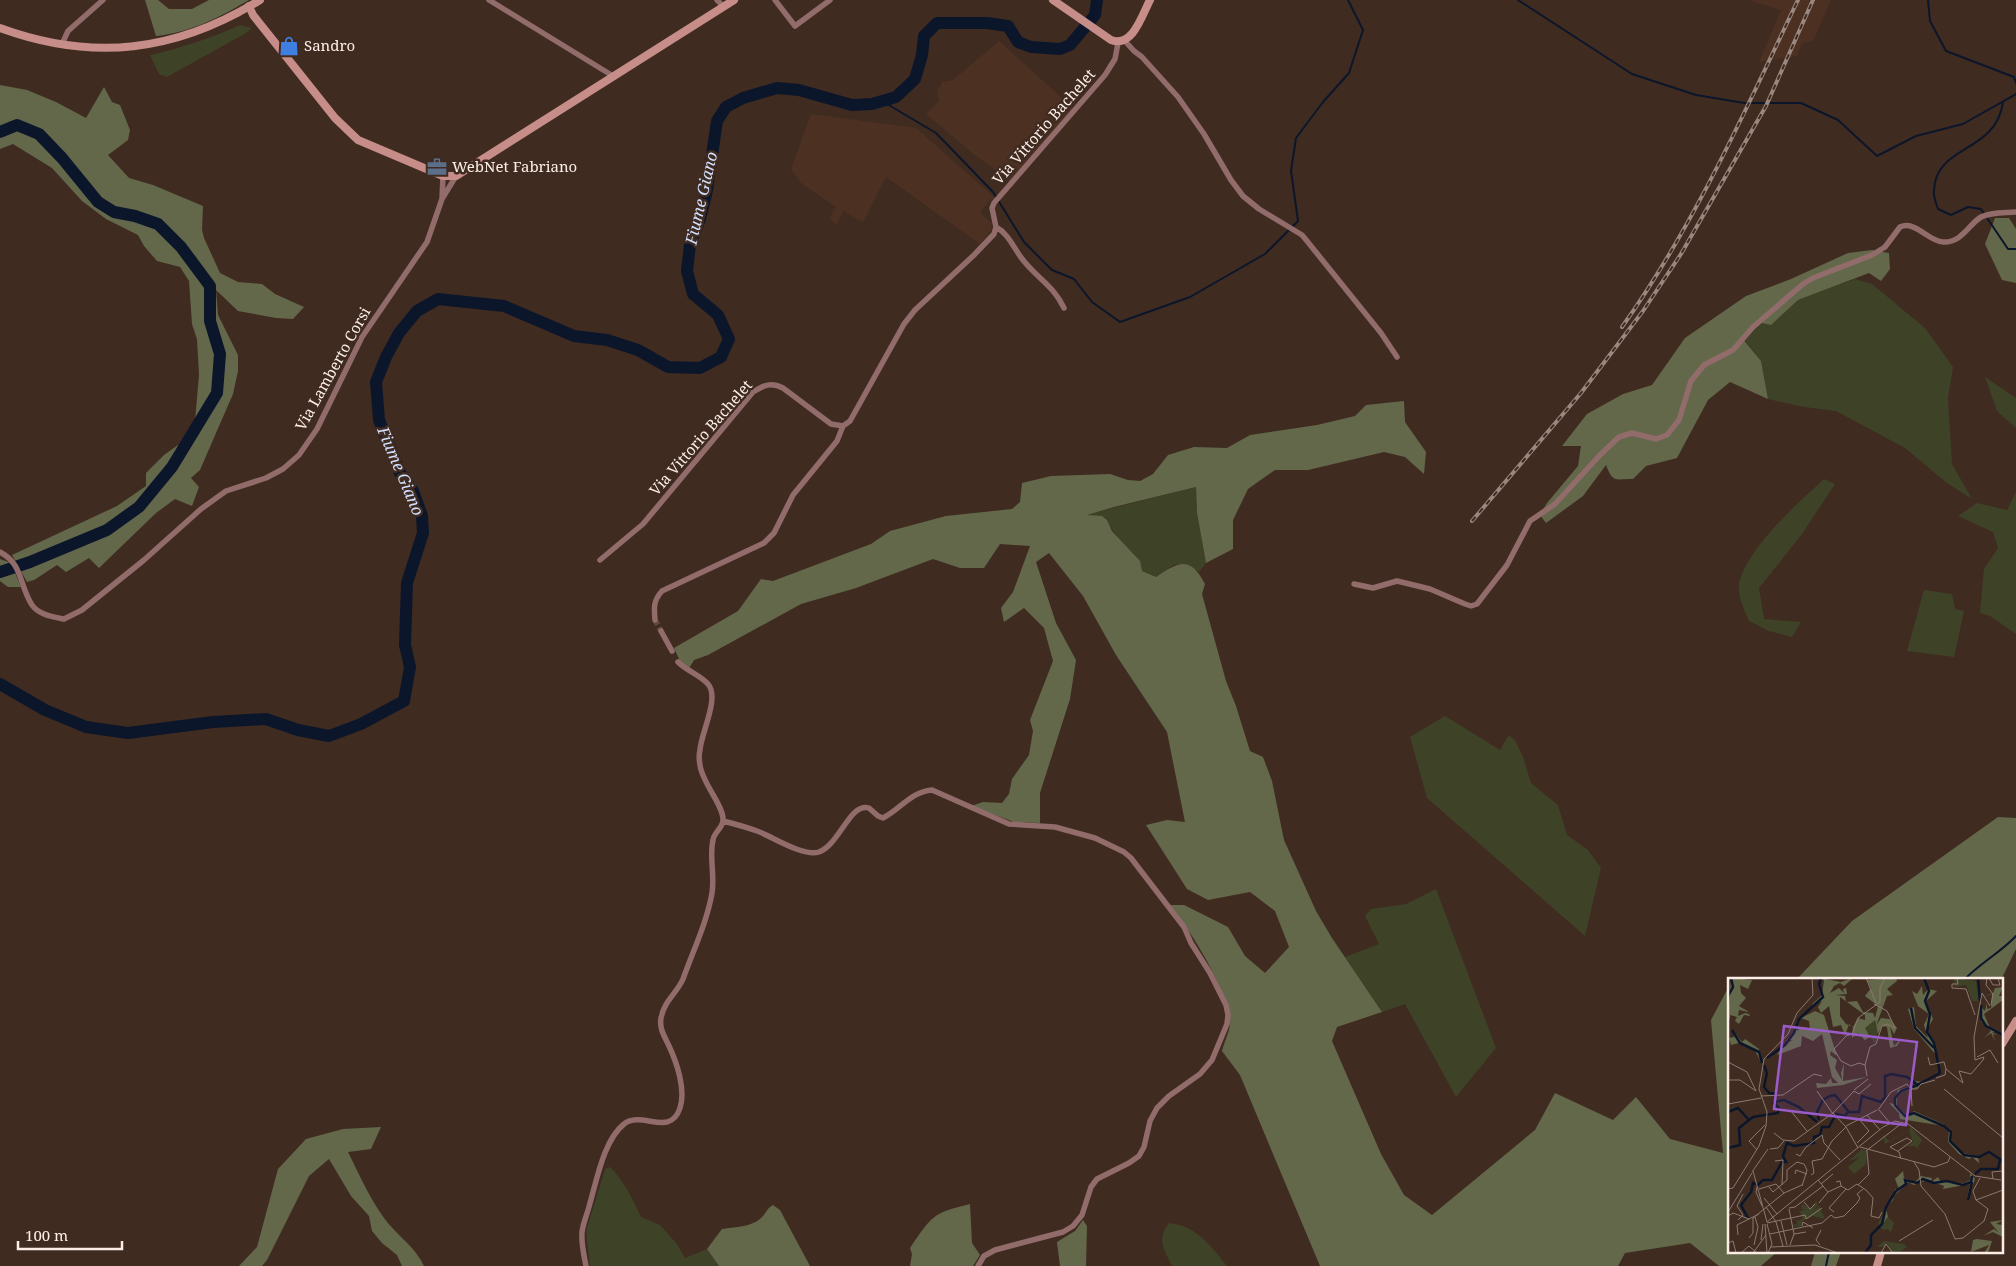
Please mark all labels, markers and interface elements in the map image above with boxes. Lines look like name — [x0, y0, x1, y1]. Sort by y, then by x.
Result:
shop icon: Sandro — [278, 35, 300, 57]
place label: Sandro — [304, 35, 355, 55]
street label: Via Vittorio Bachelet — [987, 64, 1099, 188]
water label: Fiume Giano — [679, 149, 722, 248]
office icon: WebNet Fabriano — [426, 156, 448, 178]
place label: WebNet Fabriano — [452, 156, 577, 176]
street label: Via Lamberto Corsi — [290, 303, 374, 434]
street label: Via Vittorio Bachelet — [644, 375, 756, 499]
water label: Fiume Giano — [372, 422, 430, 519]
inset map — [1728, 978, 2004, 1254]
scale bar — [18, 1218, 121, 1250]
text: 100 m — [25, 1225, 68, 1245]

